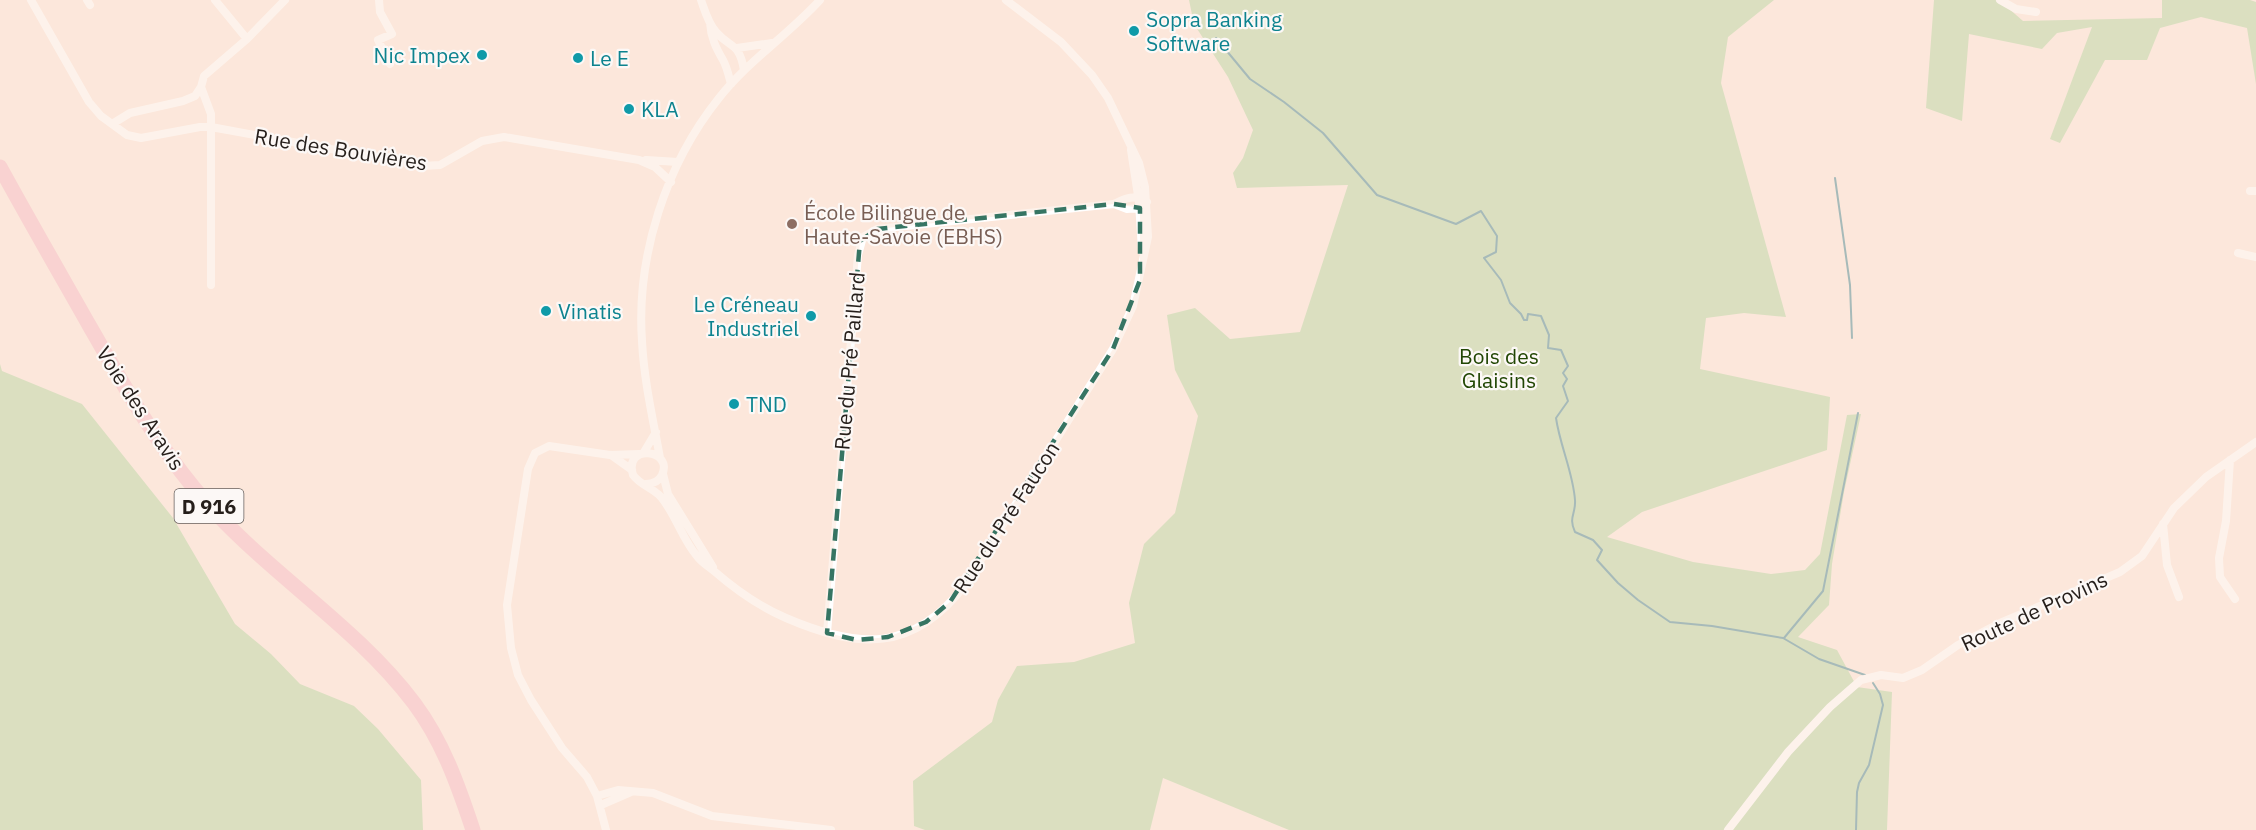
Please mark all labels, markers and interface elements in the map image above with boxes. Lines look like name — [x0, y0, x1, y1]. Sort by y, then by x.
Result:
place label: Sopra Banking Software — [1146, 5, 1282, 57]
marker: Sopra Banking Software — [1127, 24, 1141, 38]
place label: Nic Impex — [374, 41, 470, 69]
place label: Le E — [590, 44, 629, 72]
marker: Nic Impex — [475, 48, 489, 62]
marker: Le E — [571, 51, 585, 65]
place label: KLA — [641, 95, 679, 123]
marker: KLA — [622, 102, 636, 116]
street label: Rue des Bouvières — [253, 122, 429, 176]
place label: École Bilingue de Haute-Savoie (EBHS) — [804, 198, 1003, 250]
marker: École Bilingue de Haute-Savoie (EBHS) — [785, 217, 799, 231]
street label: Rue du Pré Paillard — [827, 271, 871, 451]
place label: Le Créneau Industriel — [693, 290, 799, 342]
place label: Vinatis — [558, 297, 622, 325]
marker: Vinatis — [539, 304, 553, 318]
marker: Le Créneau Industriel — [804, 309, 818, 323]
street label: Voie des Aravis — [90, 341, 192, 475]
park label: Bois des Glaisins — [1459, 342, 1539, 394]
place label: TND — [746, 390, 787, 418]
marker: TND — [727, 397, 741, 411]
street label: Rue du Pré Faucon — [946, 436, 1066, 598]
road number: D 916 — [174, 489, 244, 523]
street label: Route de Provins — [1956, 565, 2112, 657]

